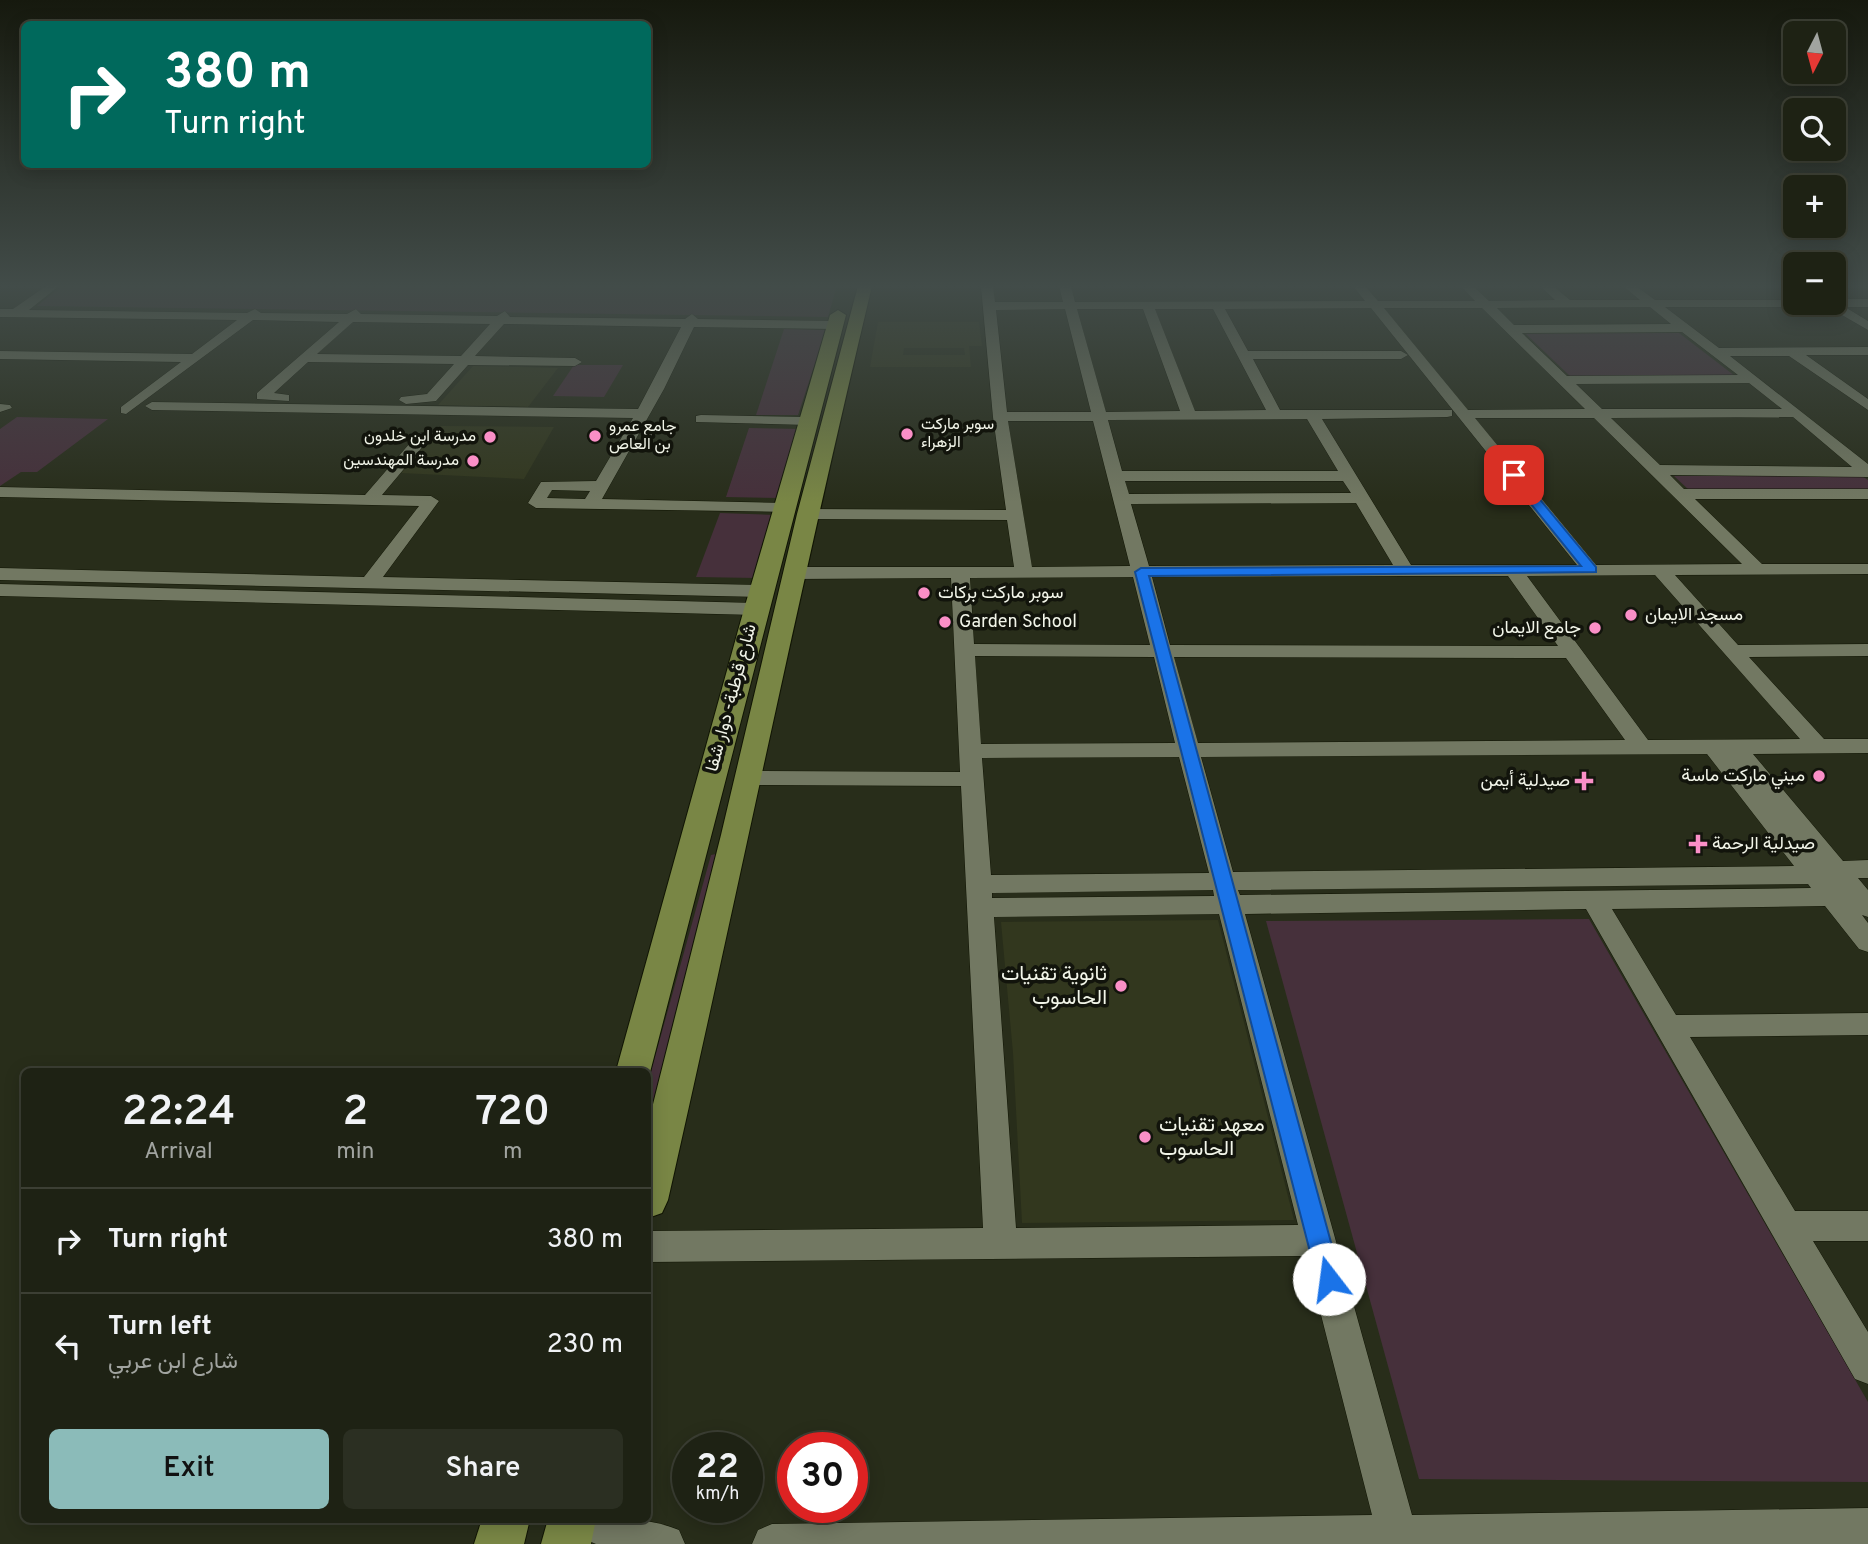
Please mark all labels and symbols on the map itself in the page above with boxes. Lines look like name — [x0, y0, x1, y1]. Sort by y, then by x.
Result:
north arrow — [1783, 21, 1846, 84]
place label: سوبر ماركت الزهراء — [921, 415, 994, 453]
place label: جامع عمرو بن العاص — [609, 417, 677, 455]
marker: سوبر ماركت الزهراء — [899, 426, 915, 442]
place label: مدرسة ابن خلدون — [364, 427, 476, 447]
marker: جامع عمرو بن العاص — [587, 428, 603, 444]
marker: مدرسة ابن خلدون — [482, 429, 498, 445]
pin — [1484, 445, 1544, 505]
place label: مدرسة المهندسين — [343, 451, 459, 471]
marker: مدرسة المهندسين — [465, 453, 481, 469]
place label: سوبر ماركت بركات — [938, 582, 1063, 605]
marker: سوبر ماركت بركات — [916, 585, 932, 601]
place label: مسجد الايمان — [1645, 604, 1743, 627]
marker: مسجد الايمان — [1623, 607, 1639, 623]
place label: Garden School — [959, 611, 1077, 634]
marker: Garden School — [937, 614, 953, 630]
place label: جامع الايمان — [1492, 617, 1581, 640]
marker: جامع الايمان — [1587, 620, 1603, 636]
street label: شارع قرطبة- دوار شفا — [701, 622, 763, 774]
place label: ميني ماركت ماسة — [1681, 765, 1805, 790]
marker: ميني ماركت ماسة — [1811, 768, 1827, 784]
place label: صيدلية أيمن — [1480, 770, 1570, 793]
marker: صيدلية أيمن — [1576, 773, 1592, 789]
place label: صيدلية الرحمة — [1712, 833, 1815, 856]
marker: صيدلية الرحمة — [1690, 836, 1706, 852]
place label: ثانوية تقنيات الحاسوب — [1001, 961, 1107, 1012]
marker: ثانوية تقنيات الحاسوب — [1113, 978, 1129, 994]
place label: معهد تقنيات الحاسوب — [1159, 1112, 1265, 1163]
marker: معهد تقنيات الحاسوب — [1137, 1129, 1153, 1145]
position arrow — [1292, 1242, 1366, 1316]
speed limit sign: 30 — [777, 1432, 868, 1523]

